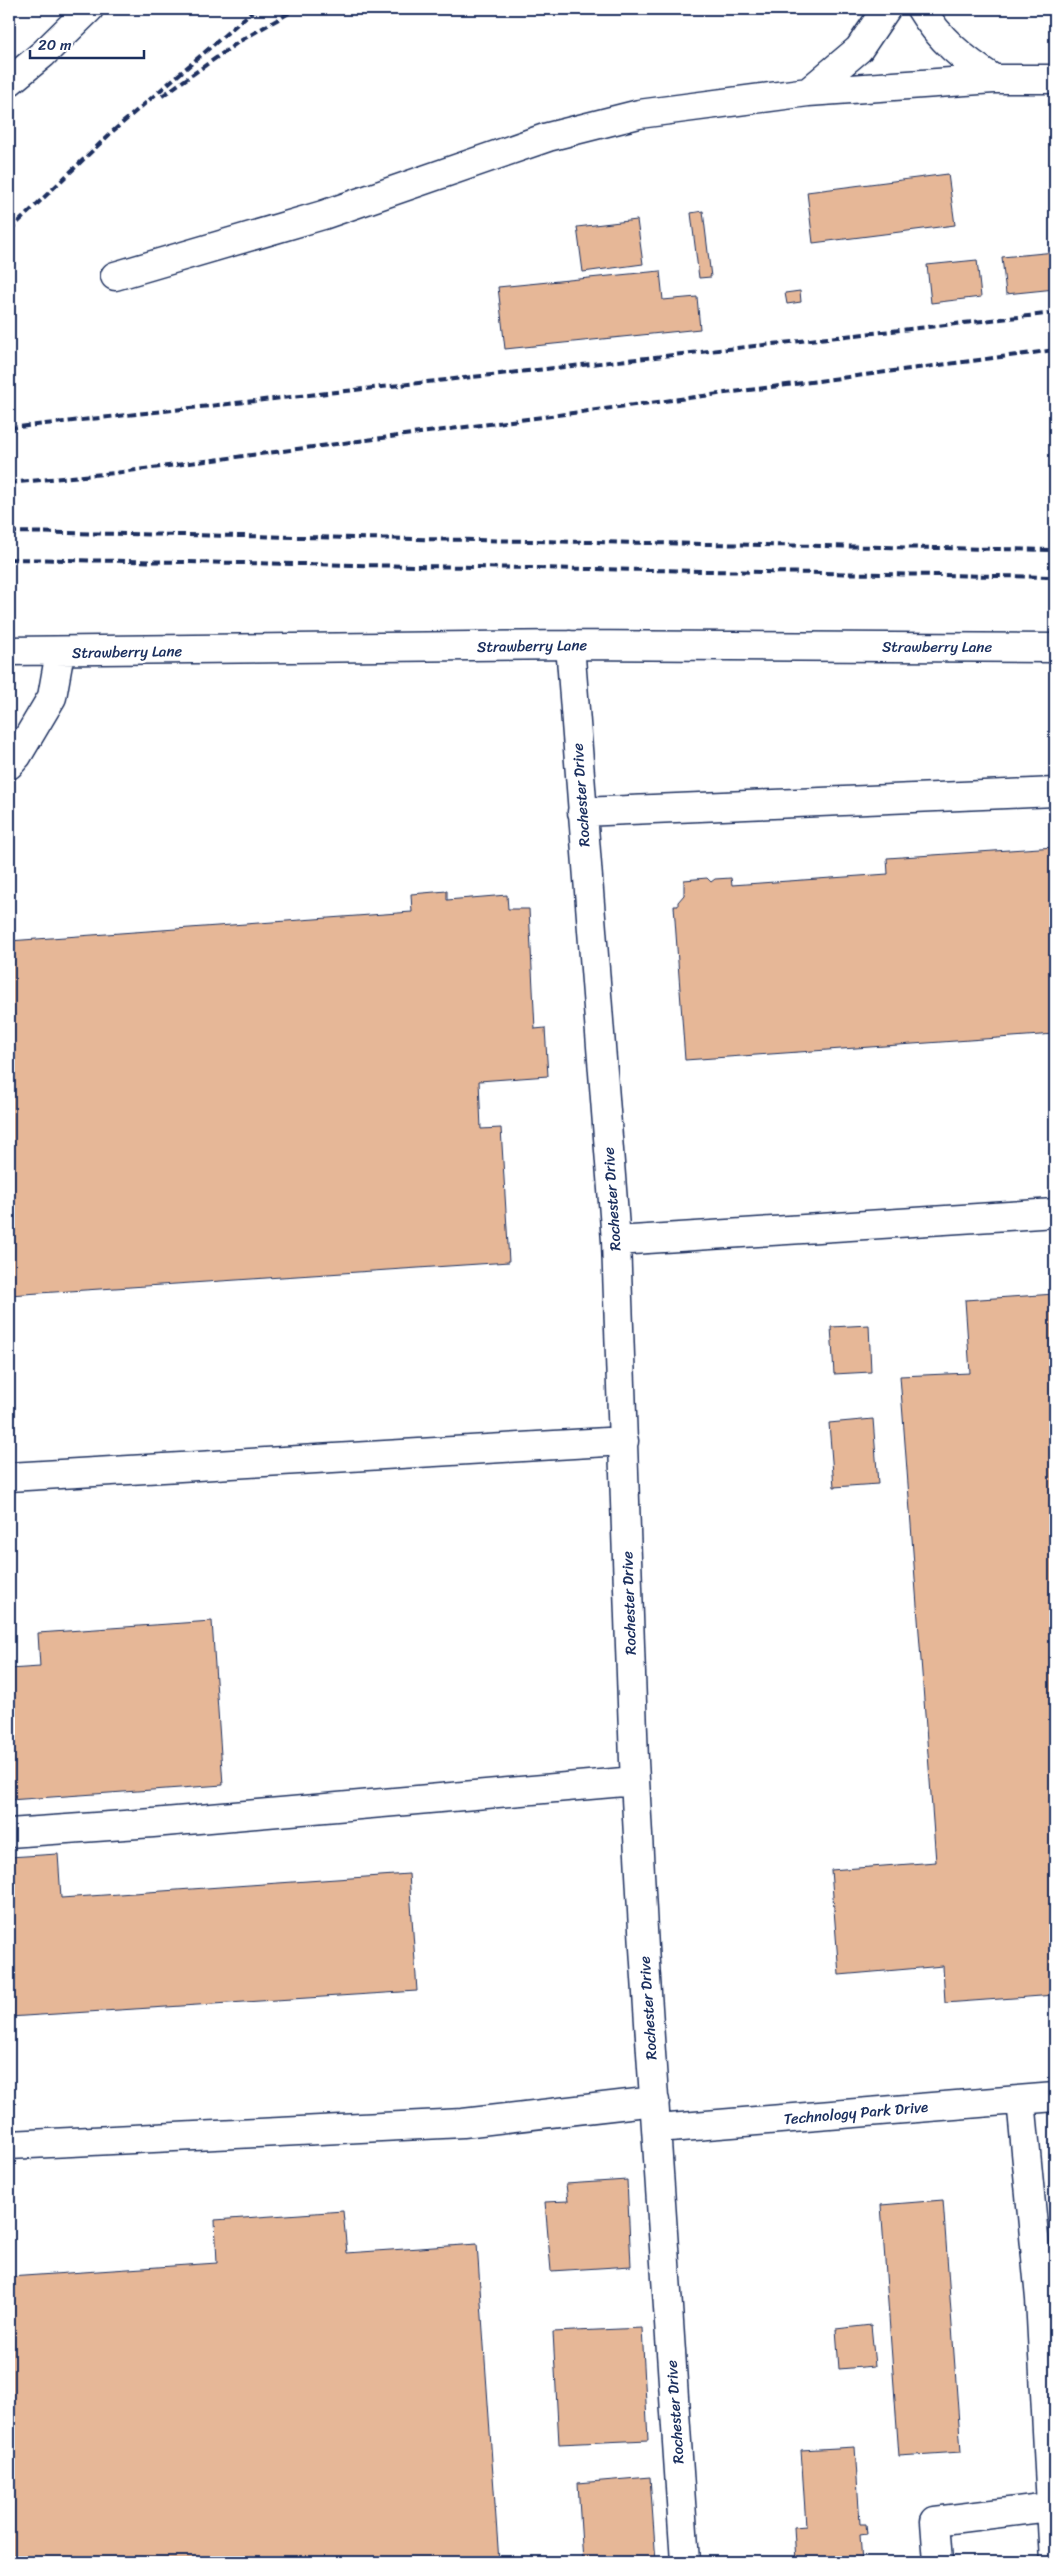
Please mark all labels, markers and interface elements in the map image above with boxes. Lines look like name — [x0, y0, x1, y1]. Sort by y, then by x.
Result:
scale bar — [30, 28, 144, 60]
text: 20 m — [38, 32, 72, 58]
street label: Strawberry Lane — [477, 632, 588, 660]
street label: Strawberry Lane — [882, 634, 992, 660]
street label: Strawberry Lane — [72, 638, 183, 666]
street label: Rochester Drive — [564, 742, 598, 848]
street label: Rochester Drive — [595, 1146, 629, 1252]
street label: Rochester Drive — [614, 1550, 644, 1655]
street label: Rochester Drive — [631, 1955, 665, 2061]
street label: Technology Park Drive — [783, 2094, 929, 2132]
street label: Rochester Drive — [658, 2359, 692, 2465]

